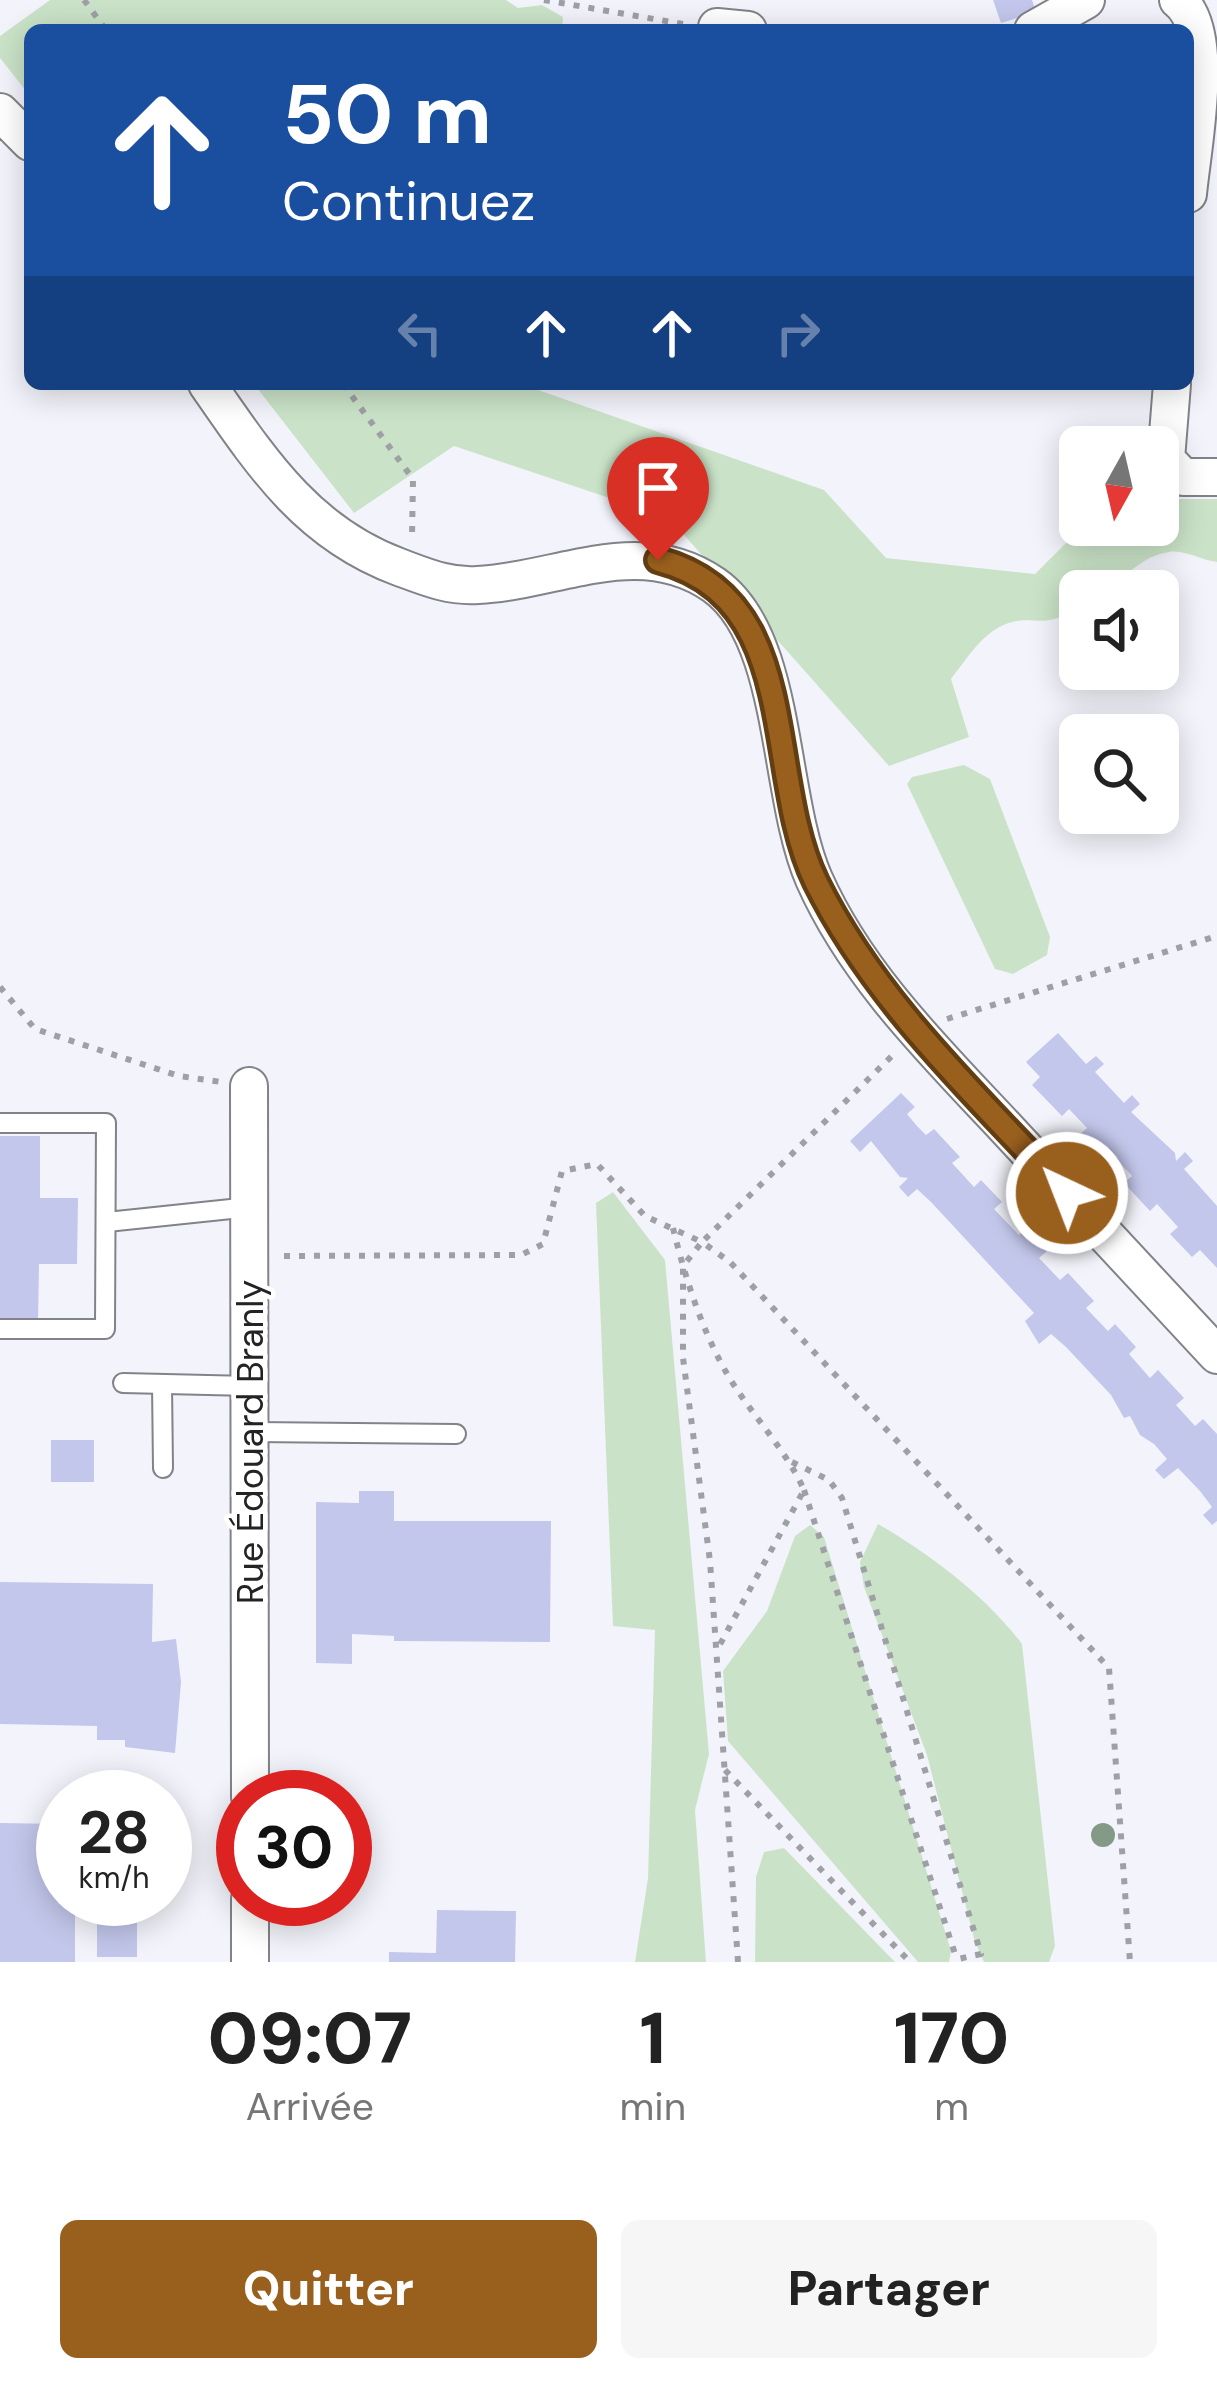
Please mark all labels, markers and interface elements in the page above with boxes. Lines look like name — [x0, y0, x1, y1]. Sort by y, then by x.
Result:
text: 50 m — [282, 60, 492, 169]
icon: ahead — [84, 72, 240, 228]
text: Continuez — [282, 166, 535, 237]
icon: left — [387, 300, 453, 366]
icon: ahead — [513, 300, 579, 366]
icon: ahead — [639, 300, 705, 366]
icon: right — [765, 300, 831, 366]
north arrow — [1059, 426, 1179, 546]
map controls — [1059, 426, 1179, 834]
pin — [607, 437, 709, 560]
icon: arrive — [625, 455, 691, 521]
button: sound — [1059, 570, 1179, 690]
button: search — [1059, 714, 1179, 834]
position arrow — [1004, 1130, 1130, 1256]
street label: Rue Édouard Branly — [227, 1280, 274, 1604]
speed limit sign: 30 — [216, 1770, 372, 1926]
text: 28 — [78, 1793, 150, 1872]
text: km/h — [79, 1858, 149, 1897]
text: 09:07 — [208, 1992, 412, 2085]
text: 1 — [640, 1992, 666, 2085]
text: 170 — [894, 1992, 1009, 2085]
text: Arrivée — [246, 2081, 374, 2132]
text: min — [620, 2081, 686, 2132]
text: m — [934, 2081, 969, 2132]
button: Quitter — [60, 2220, 597, 2358]
button: Partager — [621, 2220, 1157, 2358]

